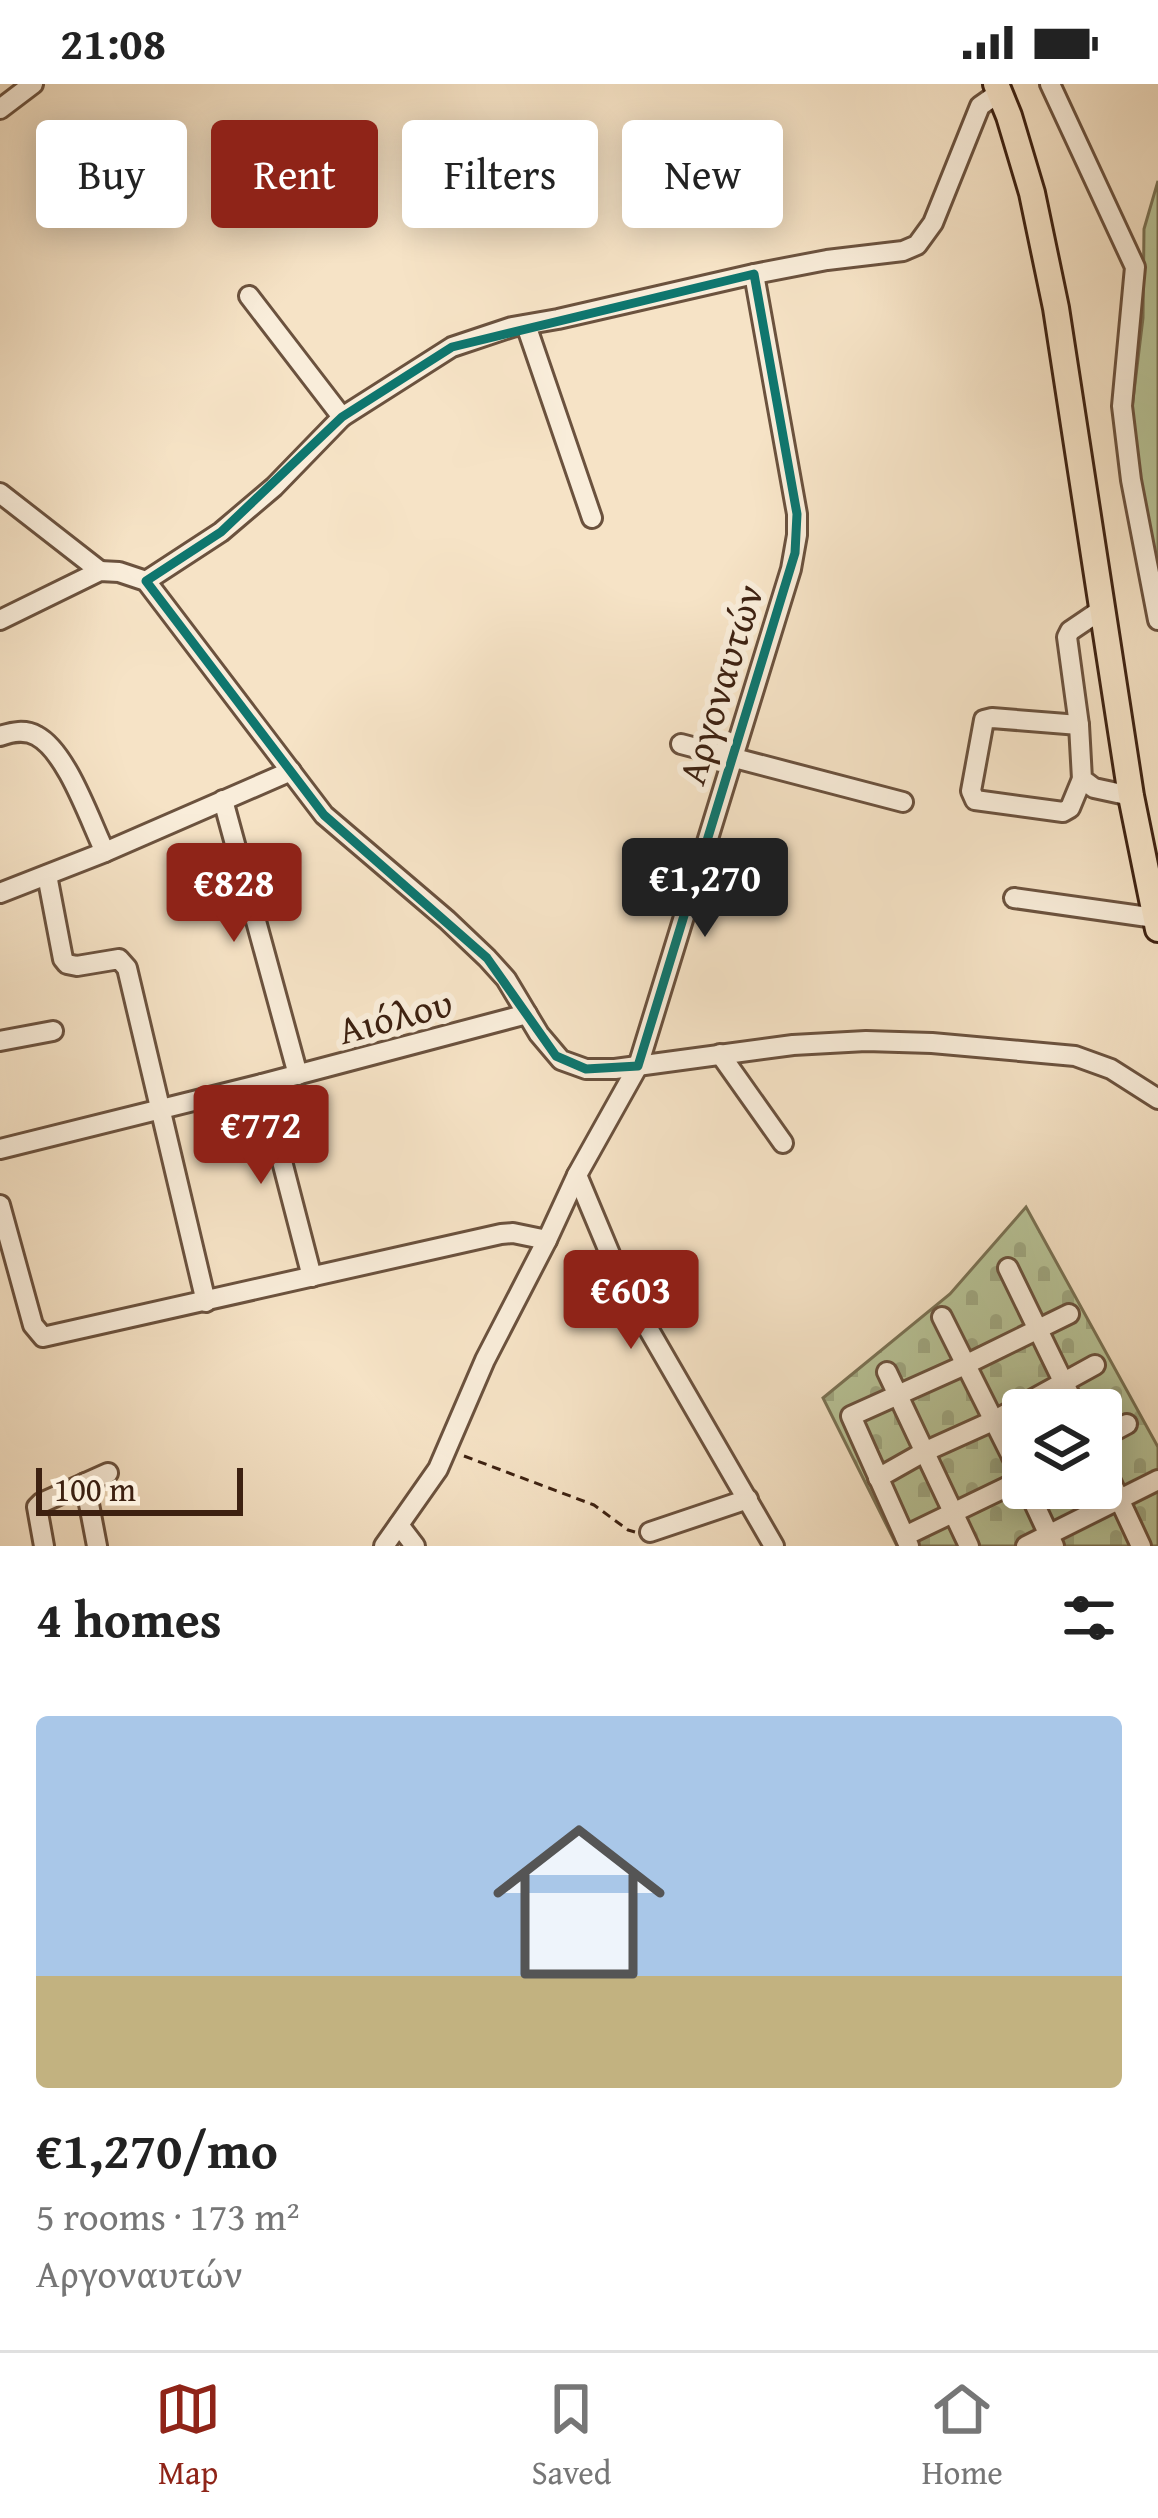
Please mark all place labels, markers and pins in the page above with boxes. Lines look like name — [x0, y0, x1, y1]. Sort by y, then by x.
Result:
pin: €1,270 — [607, 838, 803, 940]
pin: €828 — [163, 843, 305, 945]
pin: €772 — [190, 1085, 332, 1187]
pin: €603 — [560, 1250, 702, 1352]

